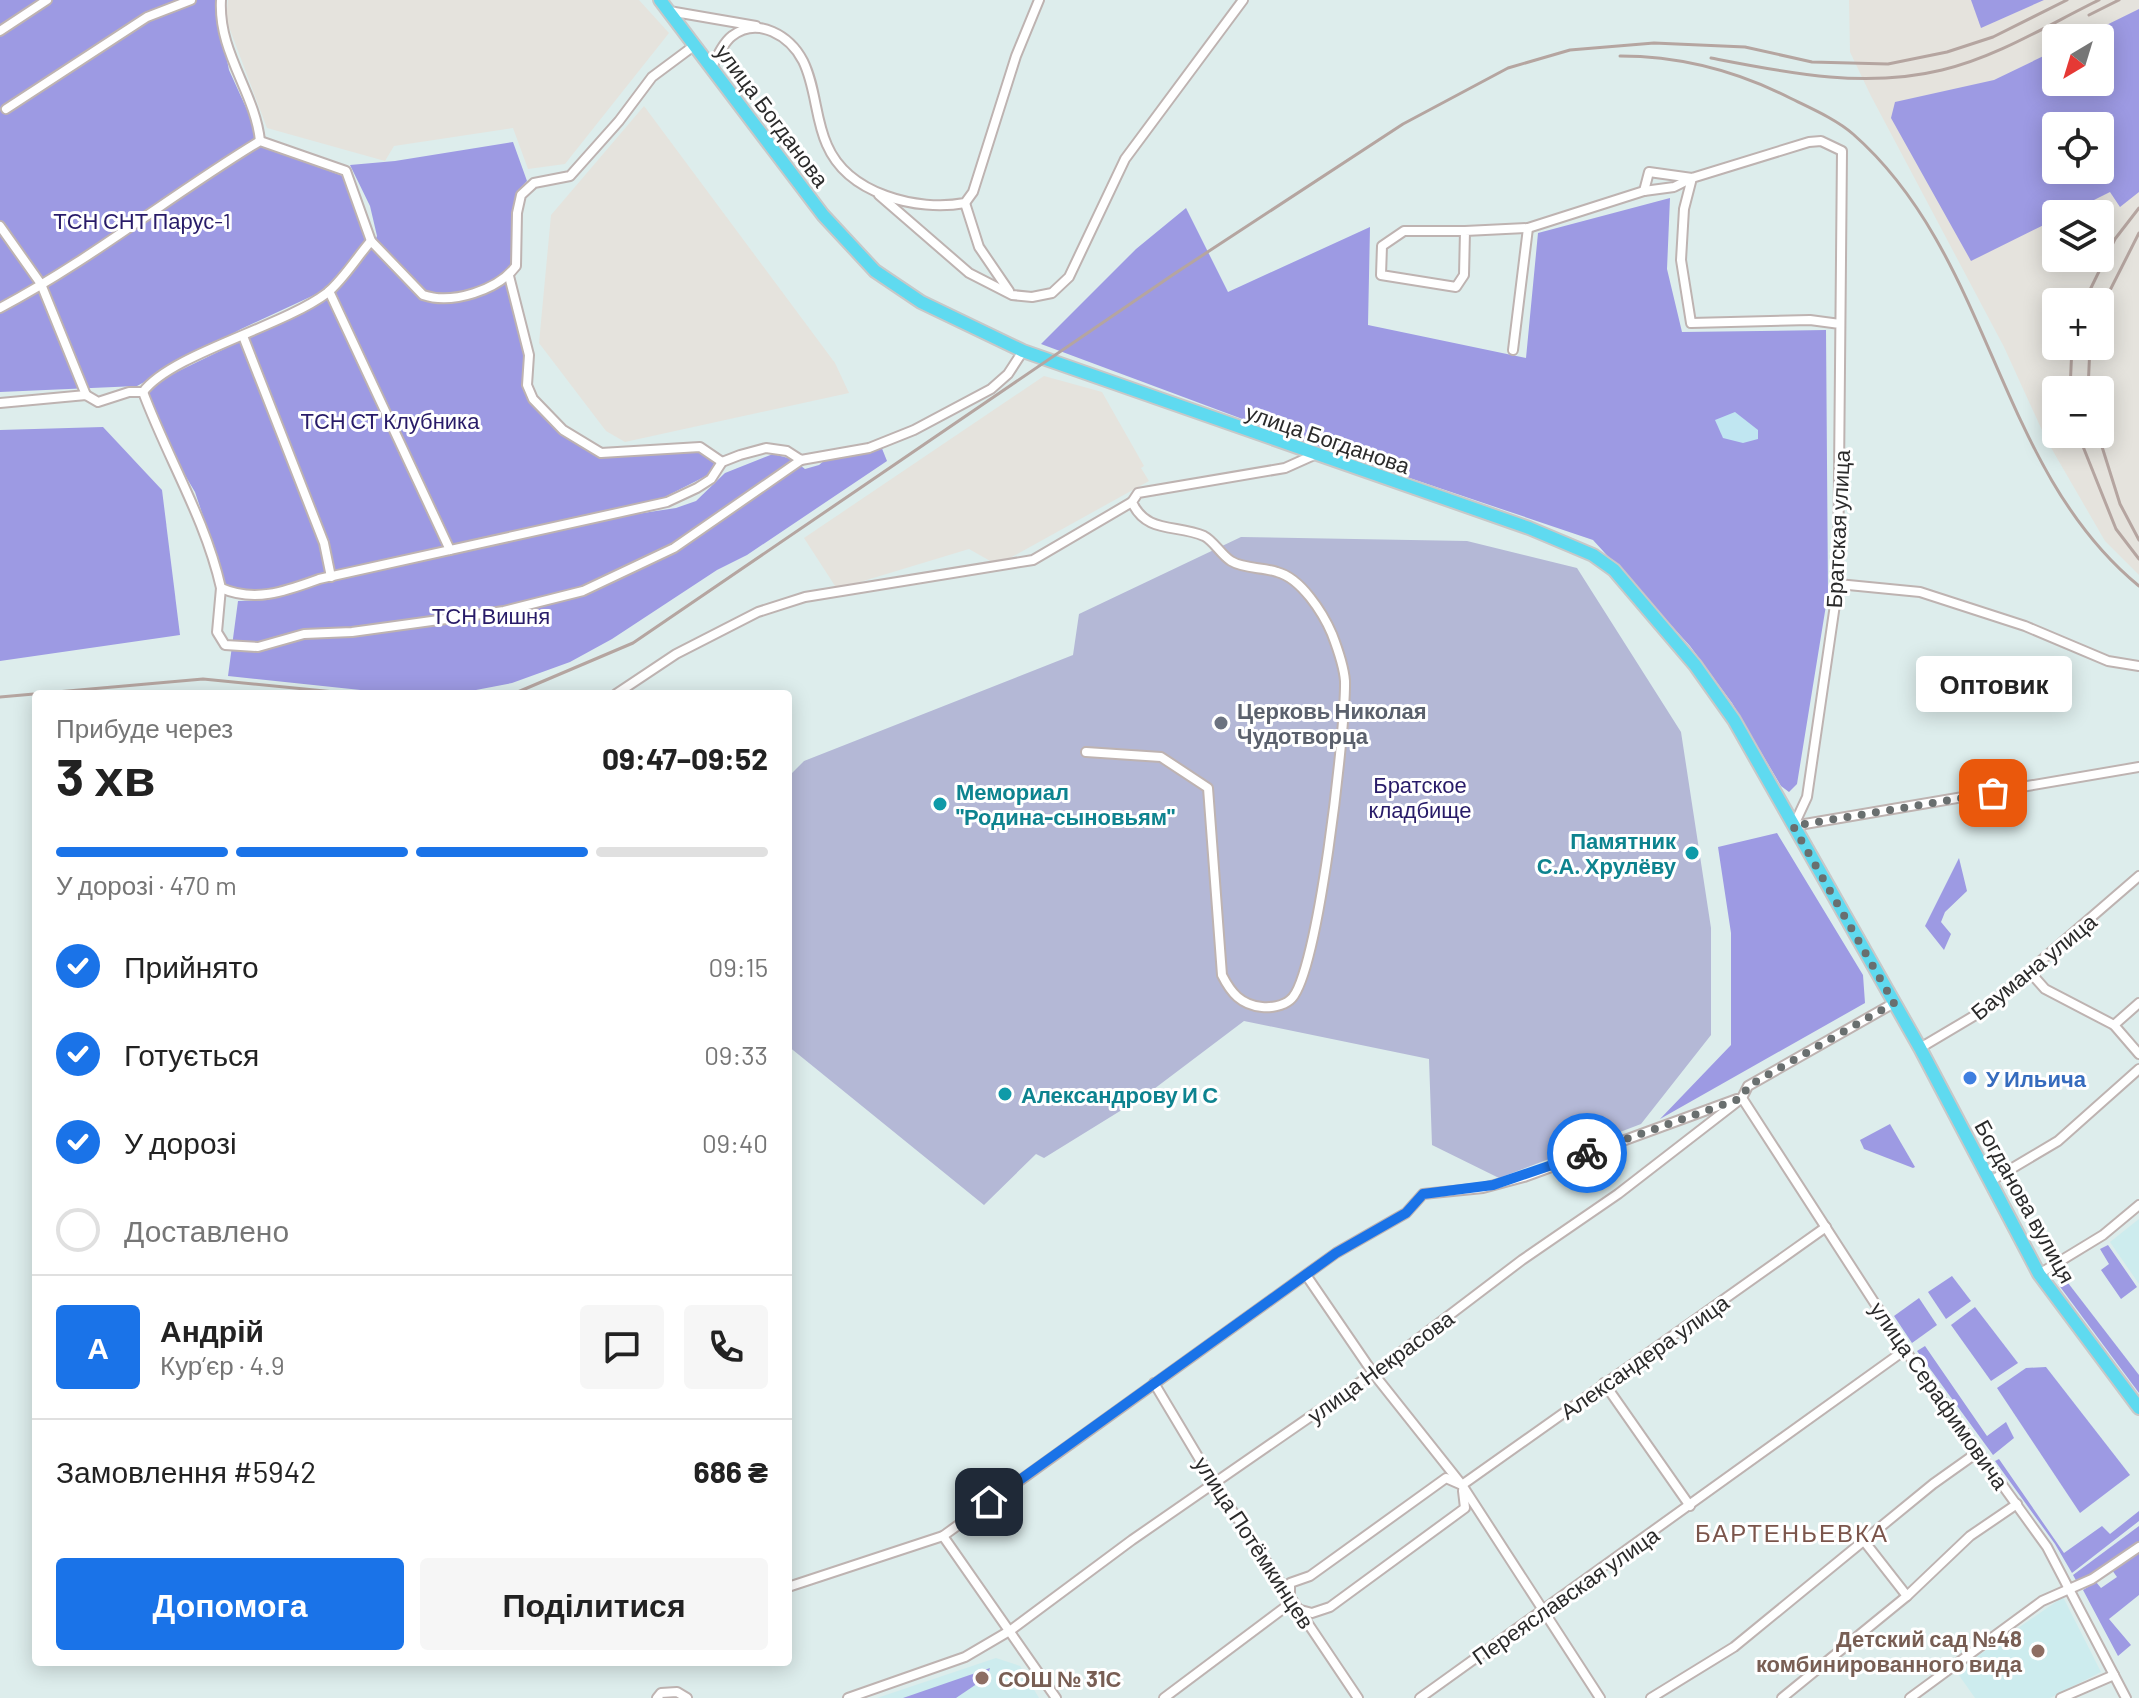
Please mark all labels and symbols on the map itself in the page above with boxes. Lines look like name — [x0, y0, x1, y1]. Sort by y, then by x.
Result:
north arrow — [2042, 24, 2114, 96]
street label: улица Богданова — [710, 39, 836, 193]
park label: ТСН СНТ Парус-1 — [53, 207, 231, 234]
street label: улица Богданова — [1242, 398, 1414, 479]
park label: ТСН СТ Клубника — [301, 407, 480, 434]
street label: Братская улица — [1820, 448, 1855, 609]
park label: ТСН Вишня — [432, 602, 550, 628]
callout: Оптовик — [1915, 657, 2071, 713]
place label: Церковь Николая Чудотворца — [1237, 697, 1427, 749]
marker: Церковь Николая Чудотворца — [1212, 714, 1230, 732]
pin — [1959, 759, 2027, 827]
park label: Братское кладбище — [1369, 771, 1471, 823]
place label: Мемориал "Родина-сыновьям" — [956, 778, 1175, 830]
marker: Мемориал "Родина-сыновьям" — [931, 795, 949, 813]
place label: Памятник С.А. Хрулёву — [1537, 827, 1677, 879]
marker: Памятник С.А. Хрулёву — [1683, 844, 1701, 862]
street label: Баумана улица — [1965, 907, 2102, 1025]
place label: У Ильича — [1986, 1065, 2087, 1091]
marker: У Ильича — [1961, 1069, 1979, 1087]
place label: Александрову И С — [1021, 1081, 1218, 1108]
marker: Александрову И С — [996, 1085, 1014, 1103]
courier — [1547, 1113, 1627, 1193]
street label: Богданова вулиця — [1969, 1115, 2082, 1288]
street label: Александера улица — [1555, 1288, 1734, 1425]
street label: улица Серафимовича — [1865, 1296, 2015, 1495]
street label: улица Некрасова — [1302, 1304, 1459, 1429]
street label: улица Потёмкинцев — [1189, 1451, 1320, 1634]
pin — [955, 1468, 1023, 1536]
district label: БАРТЕНЬЕВКА — [1695, 1518, 1889, 1547]
street label: Переяславская улица — [1467, 1520, 1665, 1670]
place label: Детский сад №48 комбинированного вида — [1756, 1625, 2023, 1677]
marker: Детский сад №48 комбинированного вида — [2029, 1642, 2047, 1660]
place label: СОШ № 31С — [998, 1665, 1121, 1691]
marker: СОШ № 31С — [973, 1669, 991, 1687]

